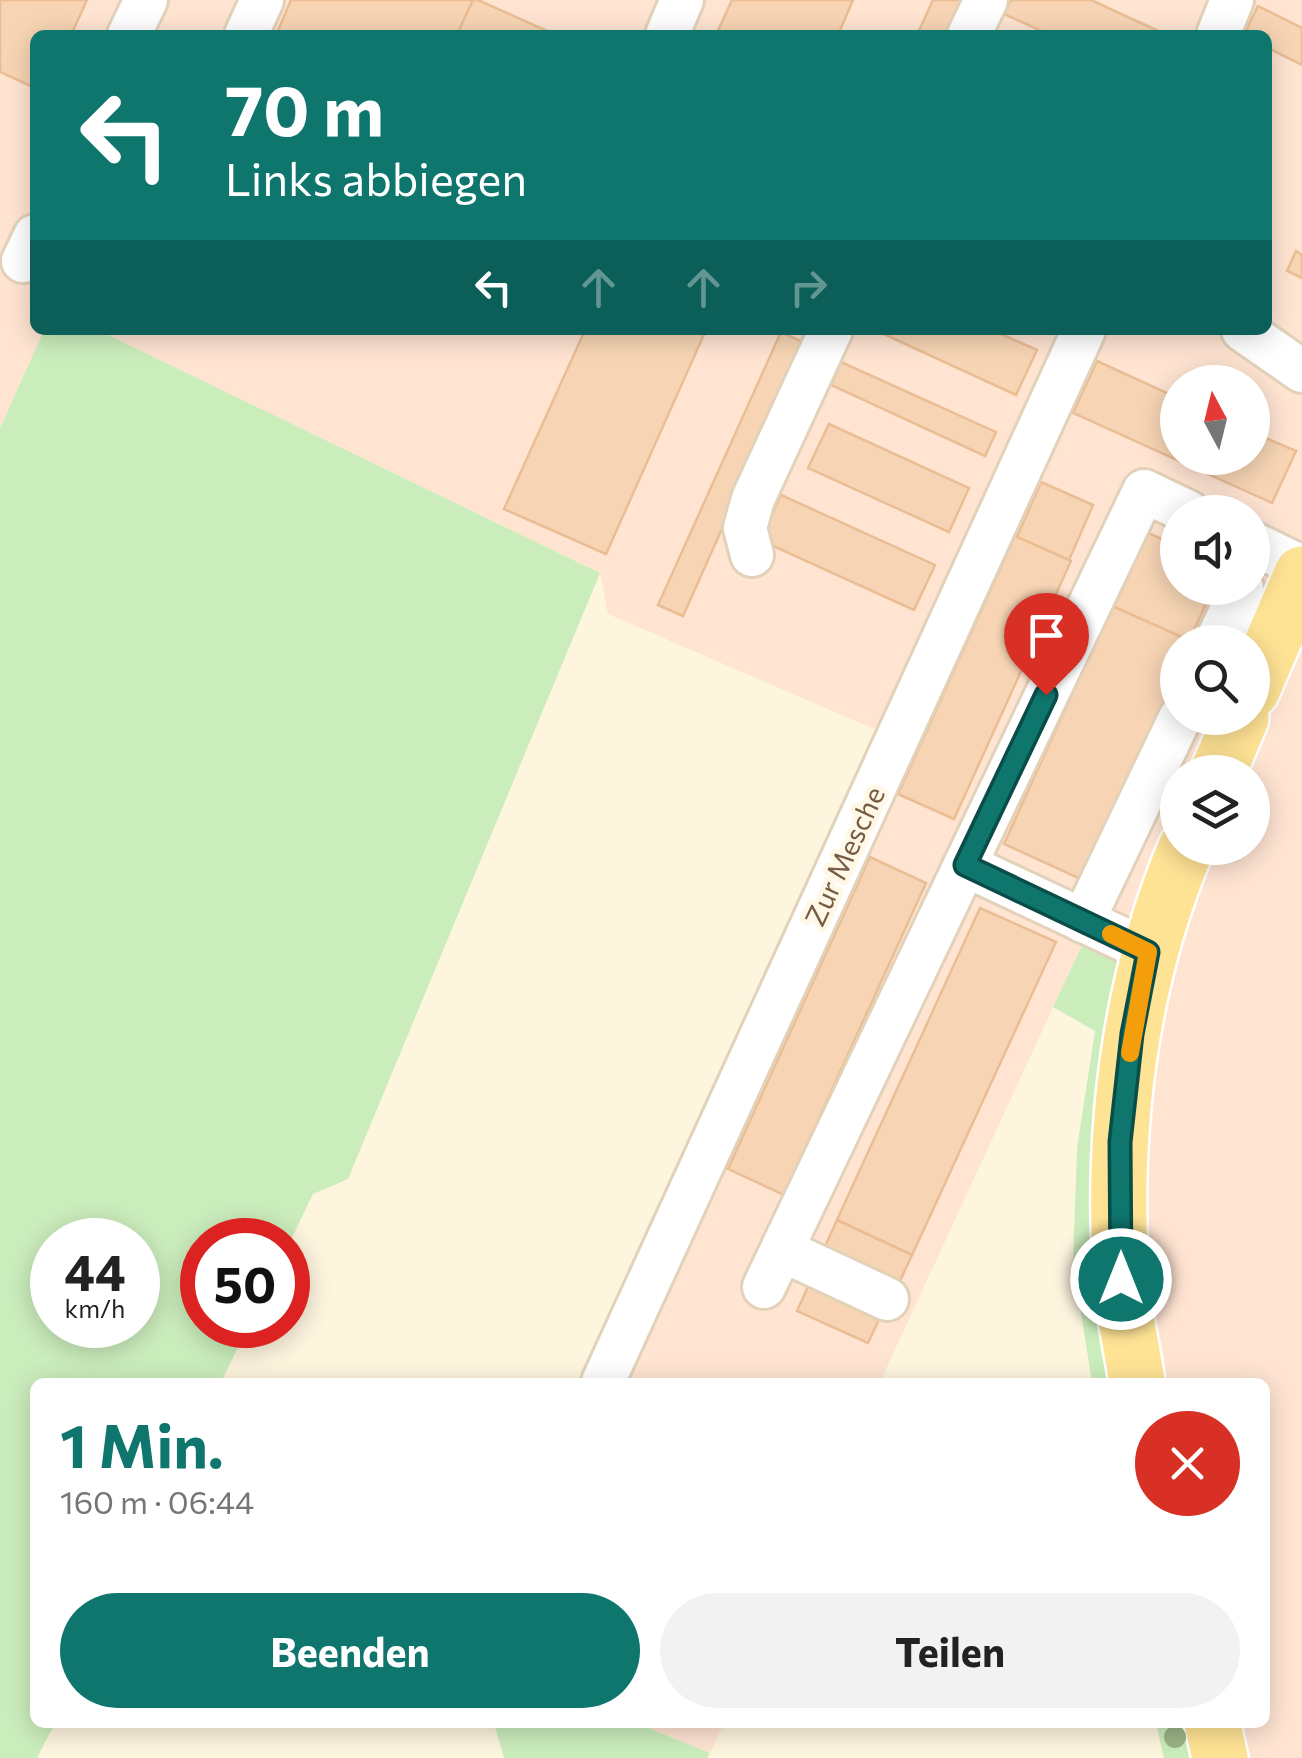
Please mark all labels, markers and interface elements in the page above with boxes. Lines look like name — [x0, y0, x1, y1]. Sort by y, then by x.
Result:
text: 70 m — [225, 65, 384, 150]
icon: left — [60, 70, 190, 200]
text: Links abbiegen — [225, 150, 527, 205]
icon: left — [466, 260, 521, 315]
icon: ahead — [571, 260, 626, 315]
icon: ahead — [676, 260, 731, 315]
icon: right — [781, 260, 836, 315]
north arrow — [1160, 365, 1270, 475]
map controls — [1160, 365, 1270, 865]
button: sound — [1160, 495, 1270, 605]
pin — [1004, 593, 1089, 696]
icon: arrive — [1019, 608, 1074, 663]
button: search — [1160, 625, 1270, 735]
button: layers — [1160, 755, 1270, 865]
street label: Zur Mesche — [797, 781, 891, 931]
speed limit sign: 50 — [180, 1218, 310, 1348]
position arrow — [1069, 1227, 1173, 1331]
text: 44 — [64, 1240, 126, 1301]
text: km/h — [65, 1293, 125, 1323]
text: 1 Min. — [60, 1407, 224, 1480]
button: close — [1135, 1411, 1240, 1516]
text: 160 m · 06:44 — [60, 1481, 254, 1521]
button: Beenden — [60, 1593, 640, 1708]
button: Teilen — [660, 1593, 1240, 1708]

